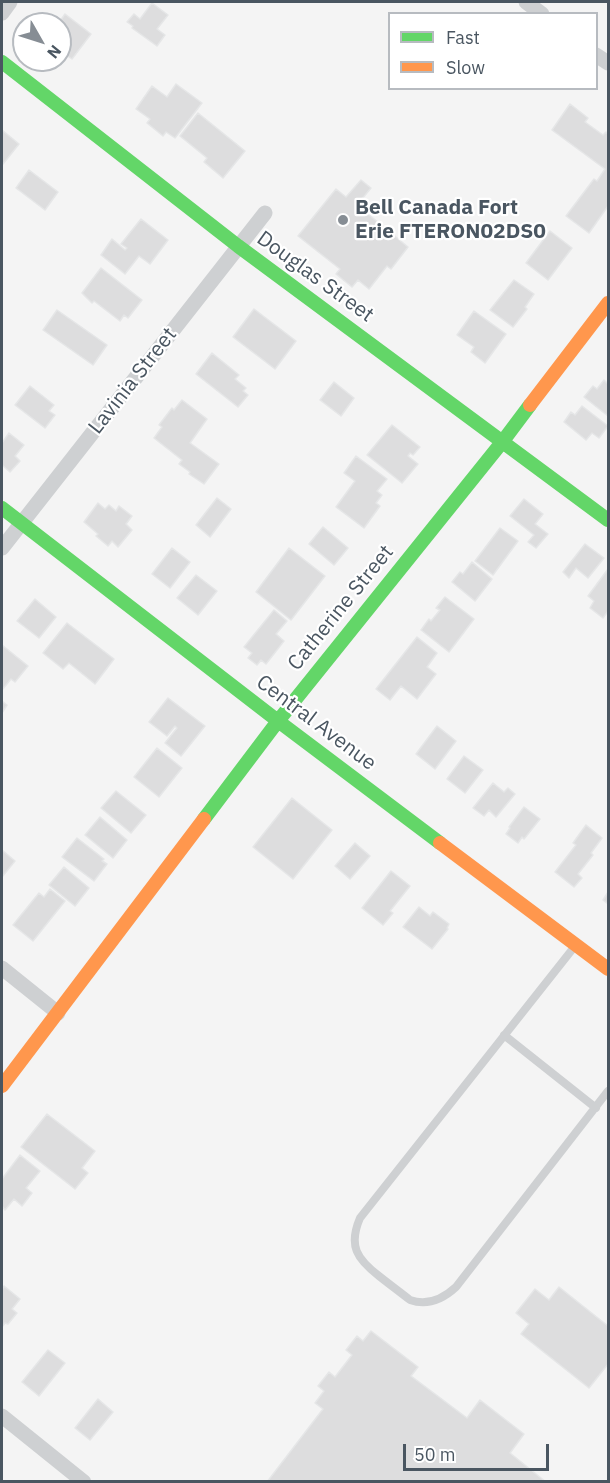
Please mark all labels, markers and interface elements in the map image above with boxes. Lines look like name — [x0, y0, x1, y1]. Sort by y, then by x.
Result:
north arrow — [12, 12, 72, 72]
legend — [388, 12, 598, 90]
text: Fast — [446, 26, 480, 49]
text: N — [43, 41, 66, 63]
text: Slow — [446, 56, 485, 79]
place label: Bell Canada Fort Erie FTERON02DS0 — [355, 195, 546, 245]
marker: Bell Canada Fort Erie FTERON02DS0 — [336, 213, 350, 227]
street label: Douglas Street — [252, 226, 378, 328]
street label: Lavinia Street — [84, 323, 182, 439]
street label: Catherine Street — [283, 540, 399, 676]
street label: Central Avenue — [251, 670, 381, 776]
scale bar — [406, 1432, 552, 1470]
text: 50 m — [414, 1443, 456, 1466]

